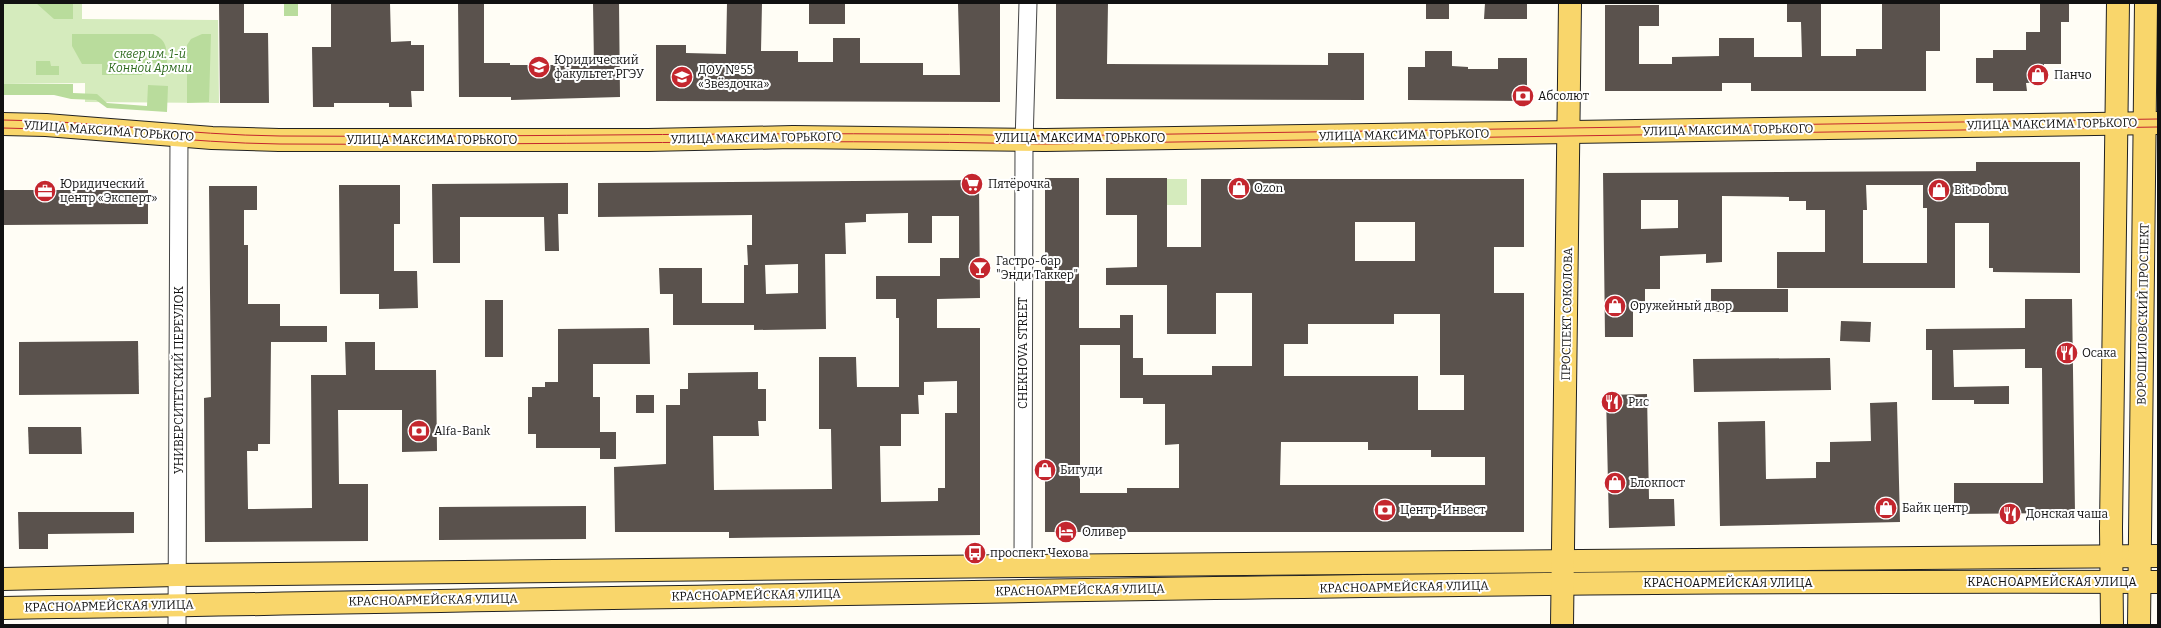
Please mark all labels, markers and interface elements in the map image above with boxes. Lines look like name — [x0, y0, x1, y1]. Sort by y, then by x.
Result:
park label: сквер им. 1-й Конной Армии — [108, 47, 192, 75]
place label: Юридический факультет РГЭУ — [554, 53, 645, 81]
school or university icon: Юридический факультет РГЭУ — [526, 54, 552, 80]
shop icon: Панчо — [2025, 62, 2051, 88]
place label: ДОУ №55 «Звёздочка» — [698, 63, 769, 91]
school or university icon: ДОУ №55 «Звёздочка» — [669, 64, 695, 90]
place label: Панчо — [2054, 68, 2092, 82]
bank icon: Абсолют — [1510, 83, 1536, 109]
place label: Абсолют — [1538, 89, 1589, 103]
street label: УЛИЦА МАКСИМА ГОРЬКОГО — [1966, 116, 2138, 132]
street label: УЛИЦА МАКСИМА ГОРЬКОГО — [23, 118, 195, 144]
street label: УЛИЦА МАКСИМА ГОРЬКОГО — [1642, 122, 1814, 138]
street label: УЛИЦА МАКСИМА ГОРЬКОГО — [1318, 127, 1490, 143]
street label: УЛИЦА МАКСИМА ГОРЬКОГО — [670, 130, 842, 146]
street label: УЛИЦА МАКСИМА ГОРЬКОГО — [995, 131, 1165, 145]
street label: УЛИЦА МАКСИМА ГОРЬКОГО — [347, 133, 517, 147]
supermarket icon: Пятёрочка — [959, 171, 985, 197]
shop icon: Ozon — [1226, 175, 1252, 201]
place label: Юридический центр «Эксперт» — [60, 177, 158, 205]
place label: Пятёрочка — [988, 177, 1051, 191]
shop icon: Bit Dobru — [1926, 177, 1952, 203]
office icon: Юридический центр «Эксперт» — [32, 178, 58, 204]
place label: Ozon — [1254, 181, 1284, 195]
place label: Bit Dobru — [1954, 183, 2007, 197]
street label: ВОРОШИЛОВСКИЙ ПРОСПЕКТ — [2133, 223, 2152, 405]
street label: ПРОСПЕКТ СОКОЛОВА — [1559, 247, 1575, 381]
place label: Гастро-бар "Энди Таккер" — [996, 254, 1078, 282]
bar icon: Гастро-бар "Энди Таккер" — [967, 255, 993, 281]
street label: УНИВЕРСИТЕТСКИЙ ПЕРЕУЛОК — [171, 285, 186, 474]
shop icon: Оружейный двор — [1602, 293, 1628, 319]
street label: CHEKHOVA STREET — [1016, 297, 1030, 409]
place label: Оружейный двор — [1630, 299, 1732, 313]
restaurant icon: Осака — [2054, 340, 2080, 366]
place label: Осака — [2082, 346, 2117, 360]
restaurant icon: Рис — [1599, 389, 1625, 415]
place label: Рис — [1628, 395, 1649, 409]
bank icon: Alfa-Bank — [406, 418, 432, 444]
place label: Alfa-Bank — [434, 424, 491, 438]
shop icon: Бигуди — [1032, 457, 1058, 483]
place label: Бигуди — [1060, 463, 1103, 477]
shop icon: Блокпост — [1602, 470, 1628, 496]
place label: Блокпост — [1630, 476, 1685, 490]
shop icon: Байк центр — [1873, 495, 1899, 521]
bank icon: Центр-Инвест — [1372, 497, 1398, 523]
place label: Байк центр — [1902, 501, 1969, 515]
restaurant icon: Донская чаша — [1997, 501, 2023, 527]
place label: Центр-Инвест — [1400, 503, 1486, 517]
place label: Донская чаша — [2026, 507, 2108, 521]
hotel icon: Оливер — [1053, 519, 1079, 545]
place label: Оливер — [1082, 525, 1126, 539]
bus stop icon: проспект Чехова — [962, 540, 988, 566]
place label: проспект Чехова — [990, 546, 1089, 560]
street label: КРАСНОАРМЕЙСКАЯ УЛИЦА — [1967, 574, 2137, 589]
street label: КРАСНОАРМЕЙСКАЯ УЛИЦА — [1643, 575, 1813, 590]
street label: КРАСНОАРМЕЙСКАЯ УЛИЦА — [1319, 578, 1489, 595]
street label: КРАСНОАРМЕЙСКАЯ УЛИЦА — [995, 581, 1165, 598]
street label: КРАСНОАРМЕЙСКАЯ УЛИЦА — [671, 586, 841, 603]
street label: КРАСНОАРМЕЙСКАЯ УЛИЦА — [348, 591, 518, 608]
street label: КРАСНОАРМЕЙСКАЯ УЛИЦА — [24, 597, 194, 614]

